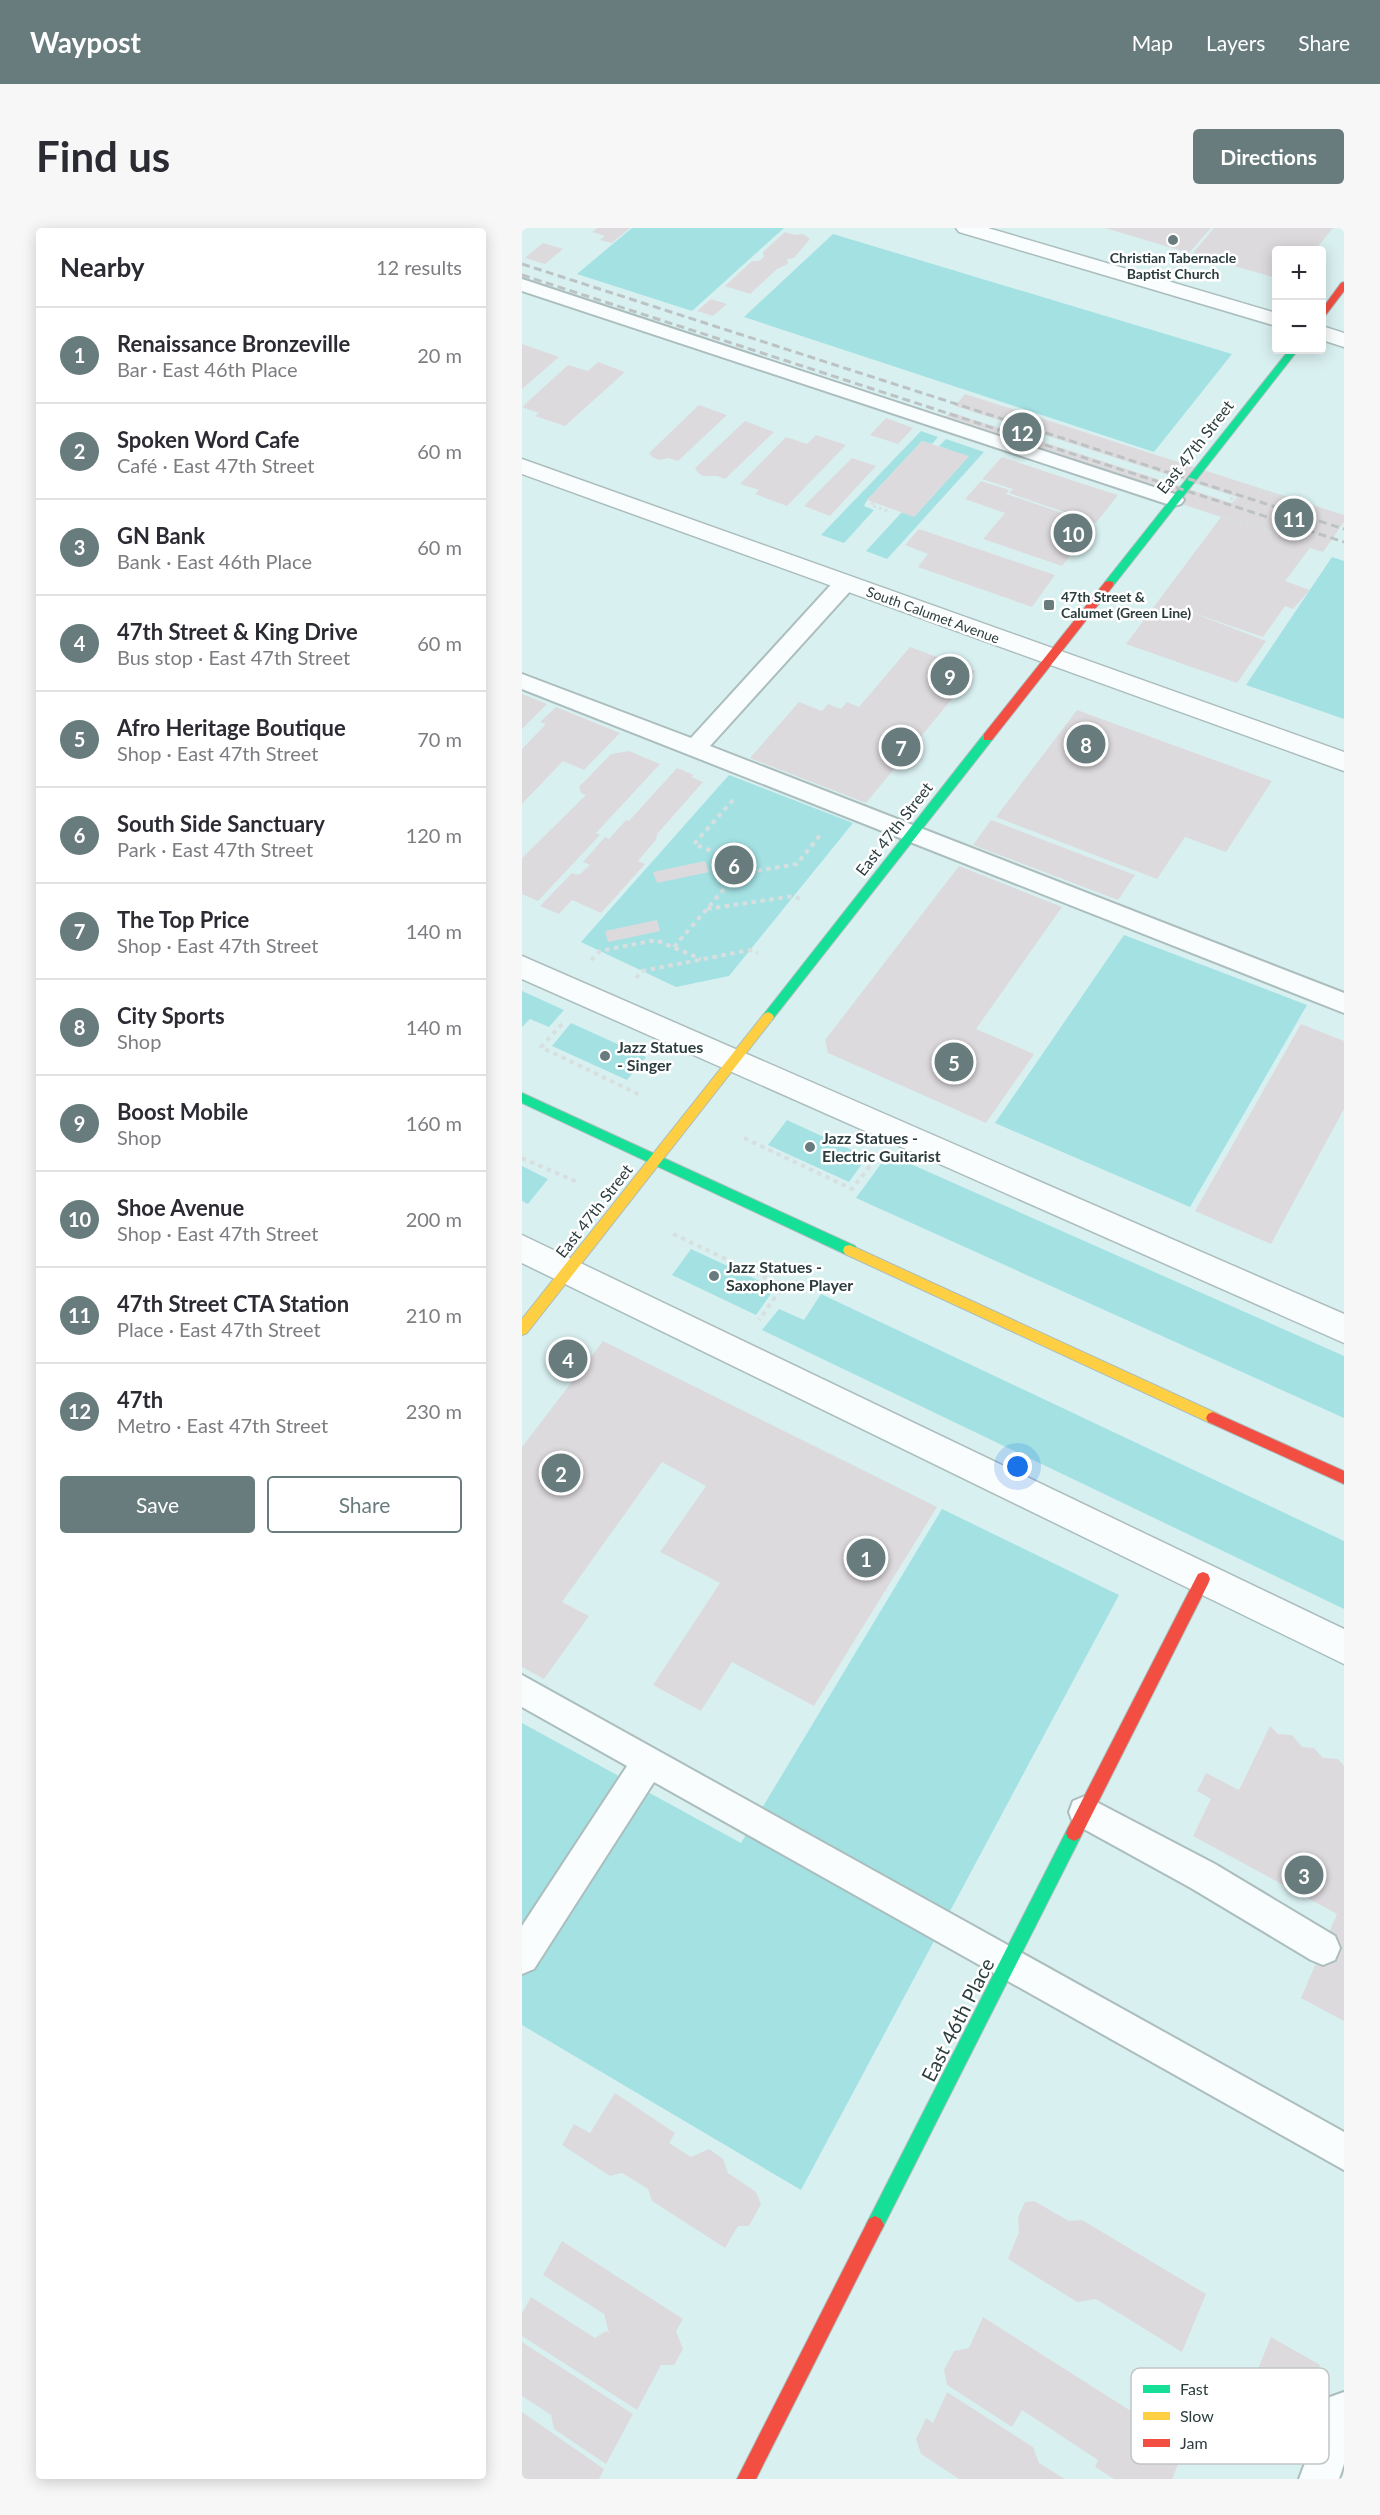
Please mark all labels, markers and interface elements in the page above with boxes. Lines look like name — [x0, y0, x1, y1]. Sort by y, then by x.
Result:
text: Waypost — [30, 25, 141, 59]
text: Map — [1132, 30, 1173, 55]
text: Layers — [1206, 30, 1265, 55]
text: Share — [1298, 30, 1350, 55]
button: Directions — [1193, 129, 1344, 184]
text: Find us — [36, 131, 170, 181]
marker: Christian Tabernacle Baptist Church — [1166, 233, 1180, 247]
map controls — [1272, 246, 1326, 354]
button: + — [1272, 246, 1326, 300]
place label: Christian Tabernacle Baptist Church — [1110, 249, 1237, 282]
text: Nearby — [60, 251, 145, 283]
text: 12 results — [376, 255, 462, 279]
button: − — [1272, 300, 1326, 354]
text: Renaissance Bronzeville — [117, 330, 350, 357]
text: 1 — [74, 343, 85, 367]
text: 20 m — [417, 343, 462, 367]
text: Bar · East 46th Place — [117, 357, 298, 381]
street label: East 47th Street — [1152, 396, 1237, 497]
pin: 12 — [1002, 410, 1042, 454]
text: Spoken Word Cafe — [117, 426, 300, 453]
text: 2 — [74, 439, 85, 463]
text: 60 m — [417, 439, 462, 463]
text: Café · East 47th Street — [117, 453, 314, 477]
pin: 11 — [1274, 496, 1314, 540]
pin: 10 — [1054, 510, 1092, 556]
text: GN Bank — [117, 522, 205, 549]
text: 3 — [74, 535, 85, 559]
text: 60 m — [417, 535, 462, 559]
text: Bank · East 46th Place — [117, 549, 312, 573]
street label: South Calumet Avenue — [864, 583, 1002, 647]
place label: 47th Street & Calumet (Green Line) — [1061, 588, 1191, 621]
marker: 47th Street & Calumet (Green Line) — [1042, 598, 1056, 612]
text: 47th Street & King Drive — [117, 618, 358, 645]
text: 4 — [74, 631, 85, 655]
text: 60 m — [417, 631, 462, 655]
text: Bus stop · East 47th Street — [117, 645, 350, 669]
pin: 9 — [930, 654, 970, 698]
text: Afro Heritage Boutique — [117, 714, 346, 741]
pin: 8 — [1066, 722, 1106, 766]
pin: 7 — [882, 724, 920, 770]
text: 5 — [74, 727, 85, 751]
text: 70 m — [417, 727, 462, 751]
text: Shop · East 47th Street — [117, 741, 318, 765]
street label: East 47th Street — [851, 778, 936, 879]
text: South Side Sanctuary — [117, 810, 325, 837]
text: 6 — [74, 823, 85, 847]
text: 120 m — [406, 823, 462, 847]
text: Park · East 47th Street — [117, 837, 313, 861]
pin: 6 — [714, 842, 754, 888]
text: The Top Price — [117, 906, 249, 933]
text: 7 — [74, 919, 85, 943]
text: 140 m — [406, 919, 462, 943]
text: Shop · East 47th Street — [117, 933, 318, 957]
text: City Sports — [117, 1002, 225, 1029]
text: 8 — [74, 1015, 85, 1039]
text: 140 m — [406, 1015, 462, 1039]
text: Shop — [117, 1029, 161, 1053]
place label: Jazz Statues - Singer — [617, 1037, 703, 1074]
pin: 5 — [934, 1040, 974, 1084]
marker: Jazz Statues - Singer — [598, 1049, 612, 1063]
text: Boost Mobile — [117, 1098, 248, 1125]
text: 9 — [74, 1111, 85, 1135]
text: 160 m — [406, 1111, 462, 1135]
text: Shop — [117, 1125, 161, 1149]
place label: Jazz Statues - Electric Guitarist — [822, 1128, 941, 1165]
marker: Jazz Statues - Electric Guitarist — [803, 1140, 817, 1154]
street label: East 47th Street — [551, 1160, 636, 1261]
text: Shoe Avenue — [117, 1194, 244, 1221]
text: 10 — [68, 1207, 91, 1231]
text: 200 m — [406, 1207, 462, 1231]
text: Shop · East 47th Street — [117, 1221, 318, 1245]
place label: Jazz Statues - Saxophone Player — [726, 1257, 853, 1294]
marker: Jazz Statues - Saxophone Player — [707, 1269, 721, 1283]
text: 47th Street CTA Station — [117, 1290, 349, 1317]
text: 11 — [68, 1303, 91, 1327]
text: 210 m — [406, 1303, 462, 1327]
text: Place · East 47th Street — [117, 1317, 321, 1341]
pin: 4 — [548, 1336, 588, 1382]
text: 47th — [117, 1386, 163, 1413]
text: 12 — [68, 1399, 91, 1423]
text: 230 m — [406, 1399, 462, 1423]
text: Metro · East 47th Street — [117, 1413, 328, 1437]
pin: 2 — [542, 1450, 580, 1496]
your location — [1003, 1452, 1032, 1481]
button: Save — [60, 1476, 255, 1533]
button: Share — [267, 1476, 462, 1533]
pin: 1 — [846, 1536, 886, 1580]
pin: 3 — [1284, 1852, 1324, 1898]
street label: East 46th Place — [916, 1954, 999, 2085]
legend — [1131, 2368, 1329, 2464]
text: Fast — [1180, 2379, 1209, 2398]
text: Slow — [1180, 2406, 1214, 2425]
text: Jam — [1180, 2433, 1208, 2452]

